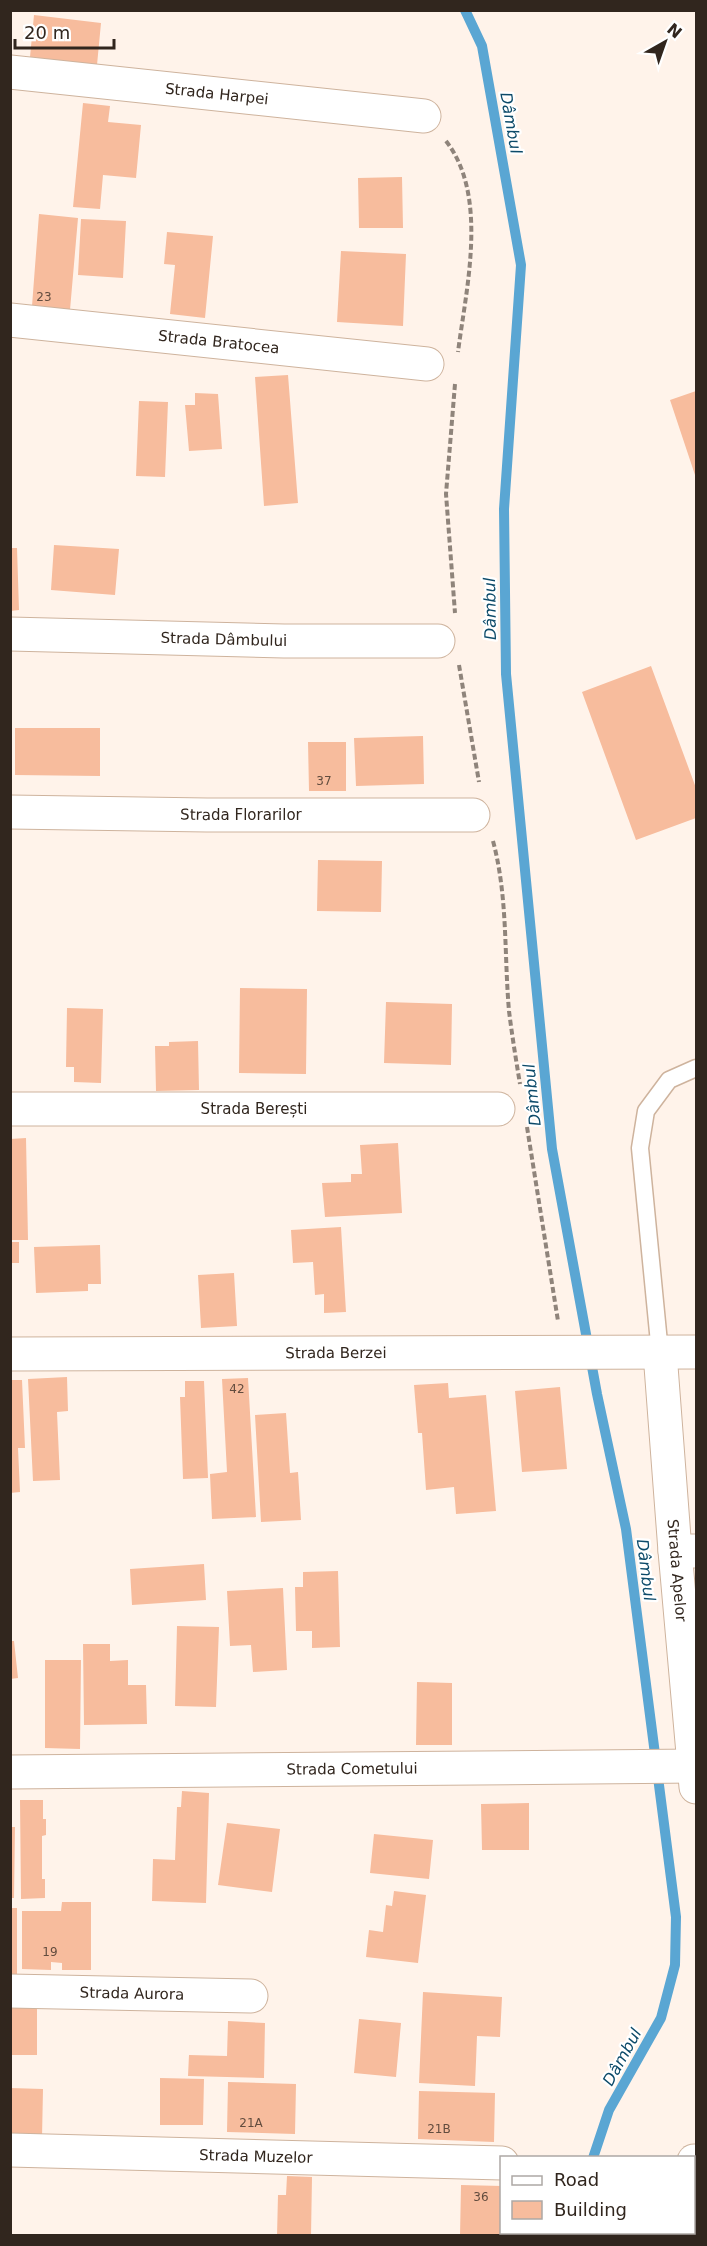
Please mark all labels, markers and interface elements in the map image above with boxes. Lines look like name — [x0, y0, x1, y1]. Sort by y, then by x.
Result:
scale bar — [15, 12, 114, 50]
north arrow — [635, 12, 695, 72]
text: N — [663, 19, 686, 42]
text: 20 m — [24, 22, 70, 43]
street label: Strada Harpei — [164, 80, 269, 108]
water label: Dâmbul — [496, 91, 526, 156]
house number: 23 — [36, 290, 52, 304]
street label: Strada Bratocea — [157, 327, 280, 357]
water label: Dâmbul — [480, 577, 500, 640]
street label: Strada Dâmbului — [160, 629, 287, 650]
house number: 37 — [316, 774, 332, 788]
street label: Strada Florarilor — [180, 806, 303, 824]
water label: Dâmbul — [519, 1062, 545, 1127]
street label: Strada Berești — [201, 1100, 307, 1118]
street label: Strada Berzei — [285, 1344, 387, 1362]
house number: 42 — [229, 1382, 245, 1396]
street label: Strada Apelor — [664, 1518, 690, 1623]
water label: Dâmbul — [633, 1538, 659, 1603]
street label: Strada Cometului — [286, 1759, 418, 1779]
house number: 19 — [42, 1945, 58, 1959]
street label: Strada Aurora — [80, 1983, 184, 2004]
water label: Dâmbul — [599, 2025, 646, 2089]
house number: 21A — [239, 2116, 264, 2130]
house number: 21B — [427, 2122, 451, 2136]
street label: Strada Muzelor — [199, 2146, 314, 2167]
legend — [500, 2156, 695, 2234]
text: Road — [554, 2169, 599, 2190]
house number: 36 — [473, 2190, 489, 2204]
text: Building — [554, 2199, 627, 2220]

